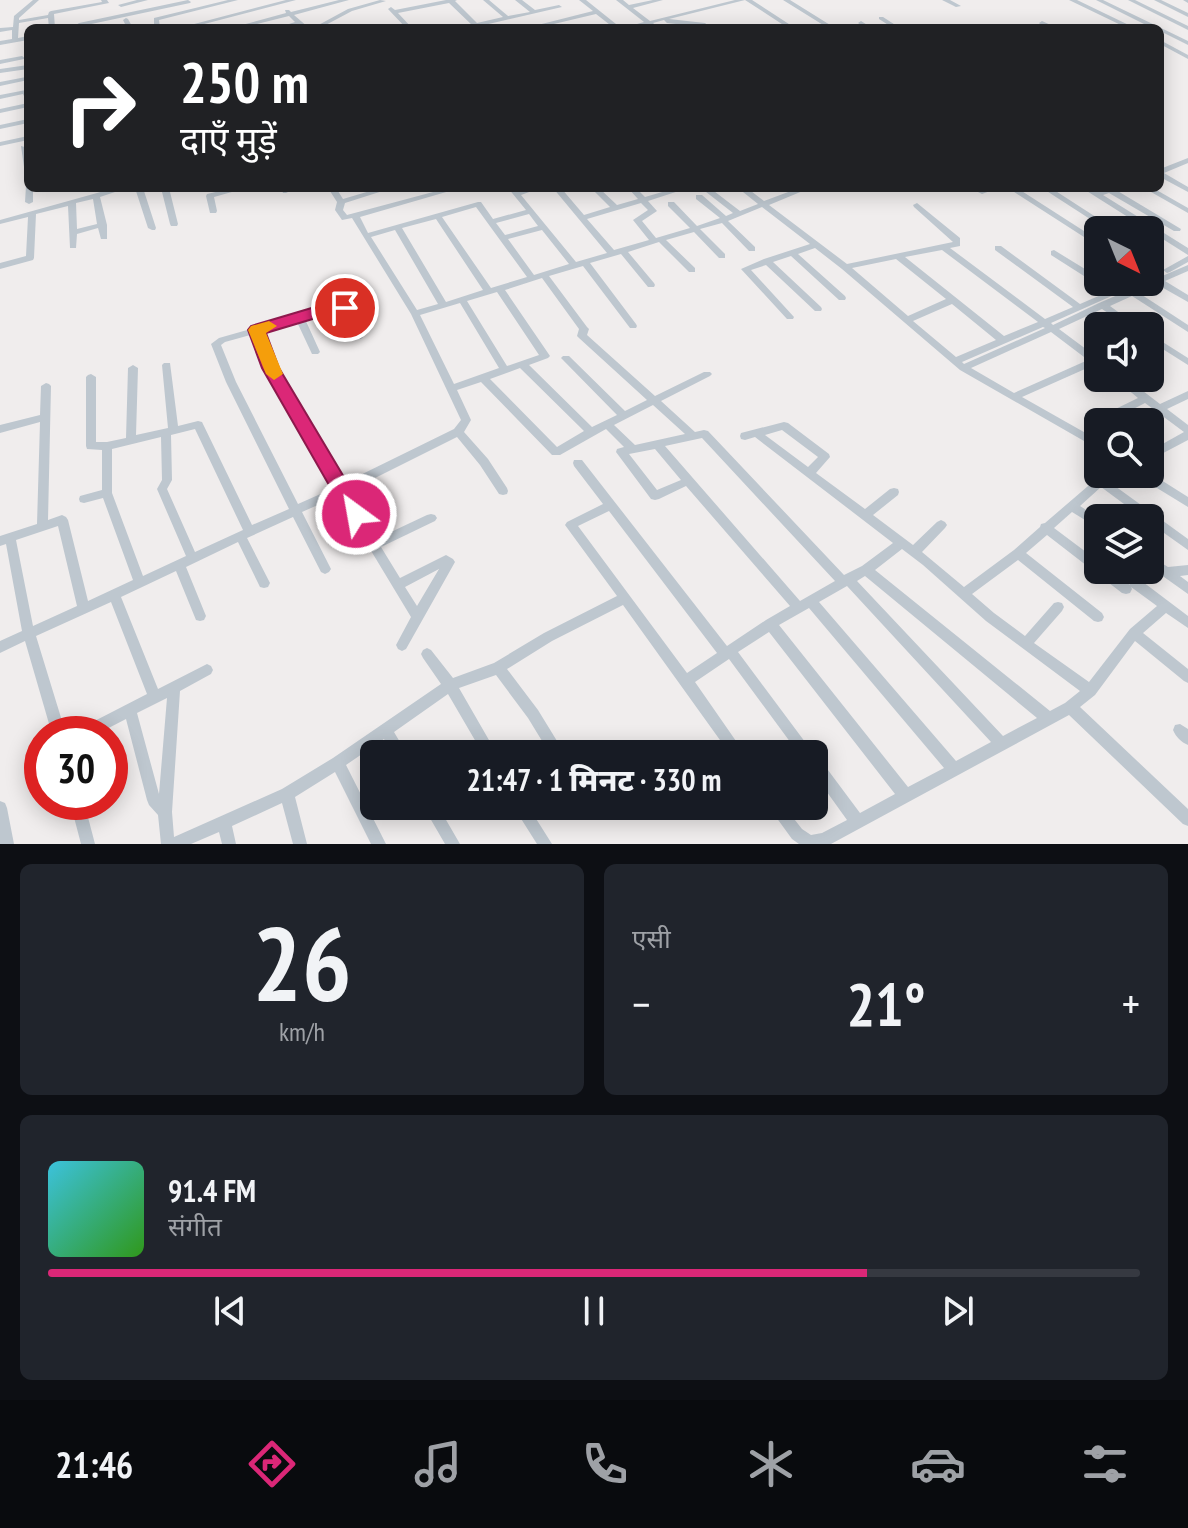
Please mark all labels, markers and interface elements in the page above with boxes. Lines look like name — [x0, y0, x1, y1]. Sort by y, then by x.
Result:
text: 250 m — [180, 46, 309, 118]
icon: right — [48, 56, 152, 160]
text: दाएँ मुड़ें — [180, 116, 277, 163]
north arrow — [1084, 216, 1164, 296]
map controls — [1084, 216, 1164, 584]
pin — [311, 274, 379, 342]
icon: arrive — [323, 286, 367, 330]
button: sound — [1084, 312, 1164, 392]
button: search — [1084, 408, 1164, 488]
position arrow — [314, 472, 398, 556]
button: layers — [1084, 504, 1164, 584]
speed limit sign: 30 — [24, 716, 128, 820]
text: 21:47 · 1 मिनट · 330 m — [466, 760, 722, 799]
text: 26 — [252, 895, 352, 1030]
text: एसी — [632, 922, 671, 955]
text: 21° — [846, 965, 926, 1043]
text: − — [632, 975, 650, 1032]
text: + — [1122, 975, 1140, 1032]
text: km/h — [279, 1015, 325, 1048]
text: 91.4 FM — [168, 1171, 256, 1210]
text: संगीत — [168, 1210, 222, 1243]
icon: previous — [208, 1289, 252, 1333]
icon: pause — [572, 1289, 616, 1333]
icon: next — [936, 1289, 980, 1333]
icon: directions — [244, 1436, 300, 1492]
icon: music — [410, 1436, 466, 1492]
icon: phone — [577, 1436, 633, 1492]
icon: climate — [743, 1436, 799, 1492]
icon: car — [910, 1436, 966, 1492]
icon: filters — [1077, 1436, 1133, 1492]
text: 21:46 — [55, 1441, 133, 1488]

